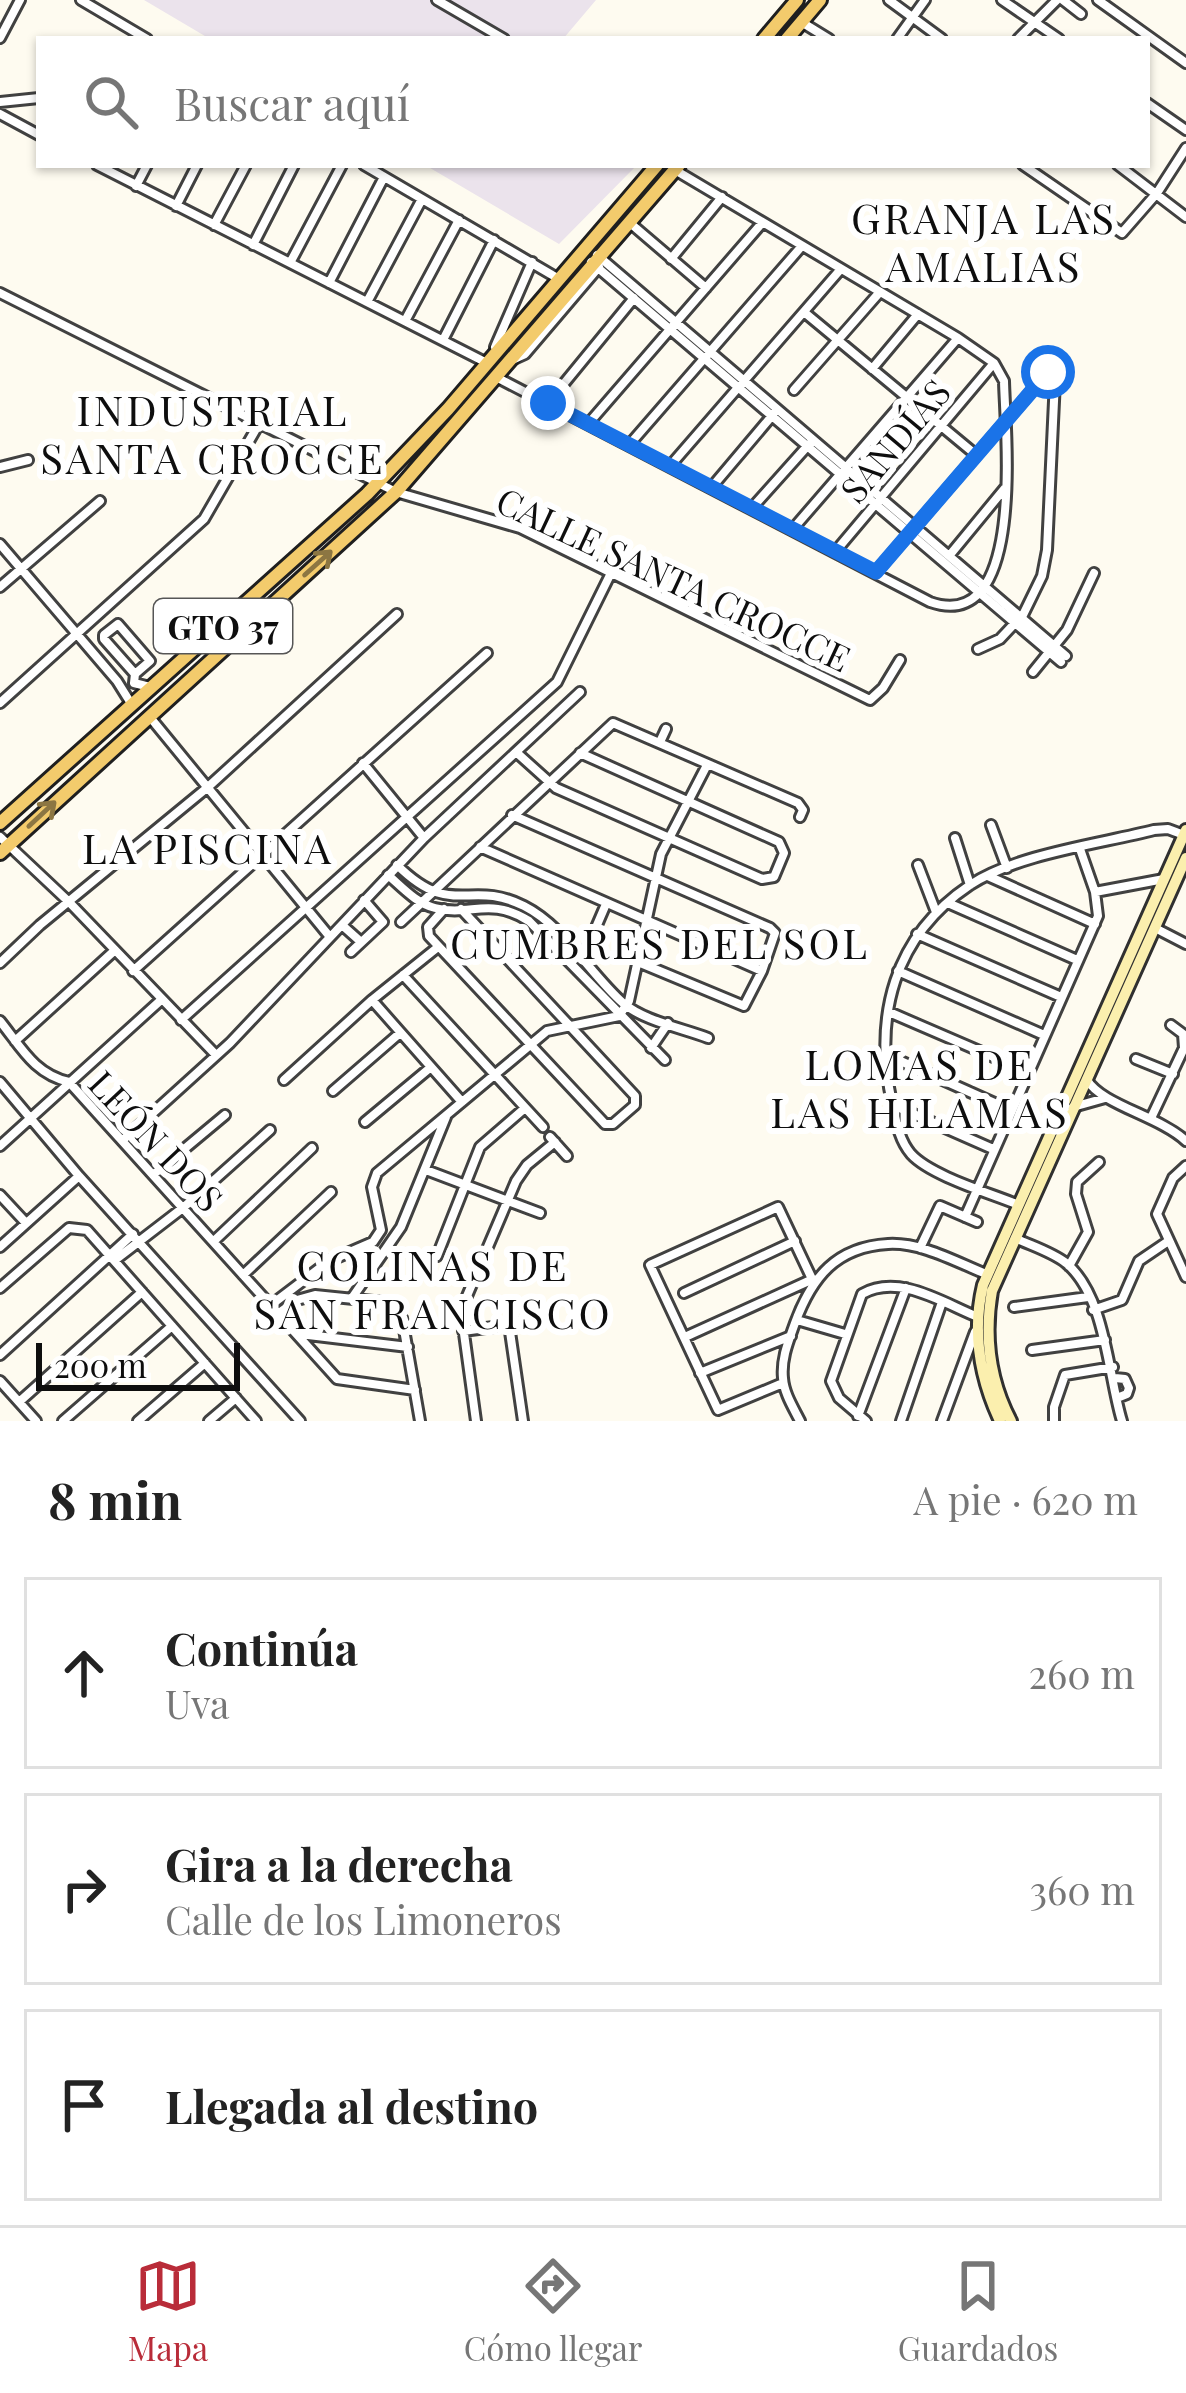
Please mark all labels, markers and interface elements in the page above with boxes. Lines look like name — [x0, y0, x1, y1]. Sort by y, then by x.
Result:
search box — [36, 36, 1150, 168]
icon: search — [78, 69, 144, 135]
text: Buscar aquí — [174, 72, 410, 132]
district label: GRANJA LAS AMALIAS — [851, 189, 1117, 293]
route start — [1021, 345, 1075, 399]
street label: SANDÍAS — [828, 368, 960, 512]
route end — [521, 376, 575, 430]
district label: INDUSTRIAL SANTA CROCCE — [40, 381, 386, 485]
street label: CALLE SANTA CROCCE — [489, 475, 859, 681]
one-way arrow — [302, 550, 332, 577]
road number: GTO 37 — [154, 599, 292, 653]
one-way arrow — [27, 801, 57, 828]
district label: LA PISCINA — [82, 819, 334, 875]
district label: CUMBRES DEL SOL — [450, 914, 870, 970]
district label: LOMAS DE LAS HILAMAS — [770, 1035, 1070, 1139]
street label: LEÓN DOS — [79, 1059, 235, 1221]
district label: COLINAS DE SAN FRANCISCO — [253, 1236, 613, 1340]
scale bar — [36, 1337, 240, 1390]
text: 200 m — [54, 1342, 147, 1386]
text: 8 min — [48, 1465, 182, 1533]
text: A pie · 620 m — [914, 1473, 1138, 1525]
text: Continúa — [165, 1617, 358, 1677]
icon: ahead — [51, 1640, 117, 1706]
text: 260 m — [1028, 1647, 1135, 1699]
text: Uva — [165, 1677, 230, 1729]
text: Gira a la derecha — [165, 1833, 513, 1893]
icon: right — [51, 1856, 117, 1922]
text: 360 m — [1030, 1863, 1135, 1915]
text: Calle de los Limoneros — [165, 1893, 562, 1945]
icon: arrive — [51, 2072, 117, 2138]
text: Llegada al destino — [165, 2075, 538, 2135]
tab: Mapa — [128, 2253, 208, 2369]
tab: Cómo llegar — [464, 2253, 643, 2369]
tab: Guardados — [898, 2253, 1058, 2369]

